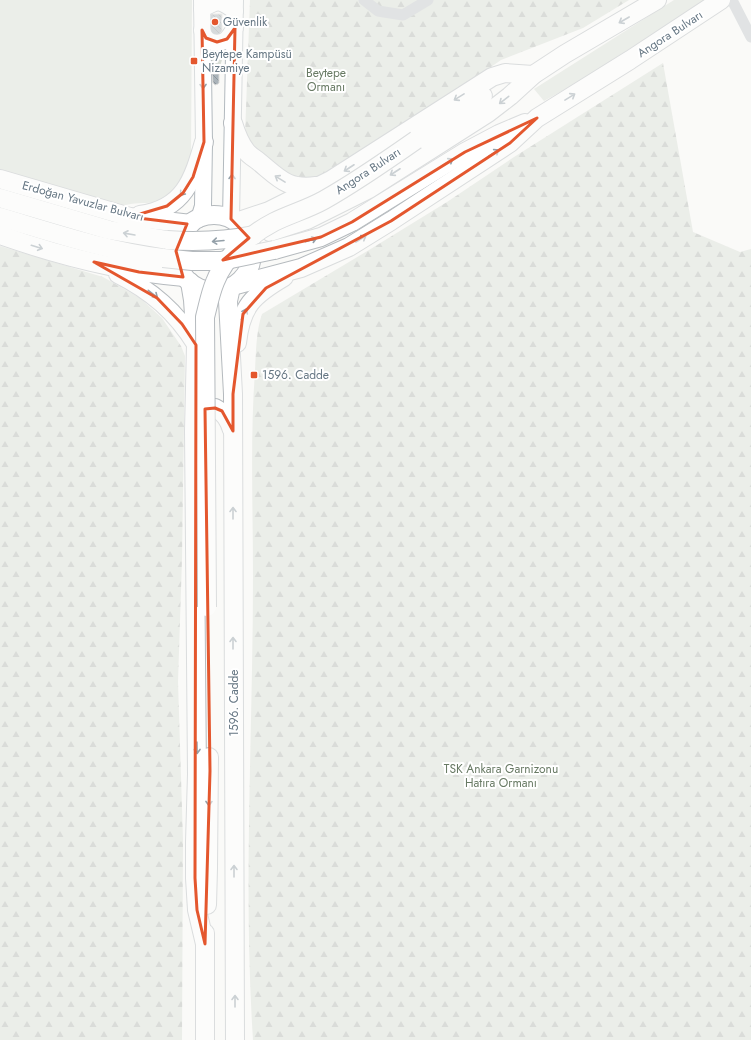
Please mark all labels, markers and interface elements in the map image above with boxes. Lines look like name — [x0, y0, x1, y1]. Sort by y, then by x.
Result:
street label: Angora Bulvarı — [634, 6, 706, 62]
place label: Güvenlik — [223, 13, 268, 31]
one-way arrow — [618, 16, 630, 24]
marker: Güvenlik — [210, 17, 220, 27]
place label: Beytepe Kampüsü Nizamiye — [202, 45, 292, 77]
marker: Beytepe Kampüsü Nizamiye — [189, 56, 199, 66]
park label: Beytepe Ormanı — [306, 64, 346, 96]
one-way arrow — [199, 76, 207, 89]
one-way arrow — [564, 93, 576, 101]
one-way arrow — [453, 94, 465, 102]
one-way arrow — [499, 96, 510, 105]
street label: Angora Bulvarı — [332, 143, 404, 199]
one-way arrow — [488, 149, 499, 157]
one-way arrow — [442, 158, 453, 166]
one-way arrow — [344, 164, 355, 172]
one-way arrow — [390, 167, 401, 176]
one-way arrow — [228, 174, 236, 187]
one-way arrow — [275, 175, 286, 183]
street label: Erdoğan Yavuzlar Bulvarı — [20, 176, 146, 226]
one-way arrow — [180, 185, 189, 196]
one-way arrow — [123, 230, 136, 238]
one-way arrow — [355, 235, 367, 243]
one-way arrow — [304, 236, 317, 243]
one-way arrow — [212, 237, 225, 244]
one-way arrow — [31, 244, 44, 251]
one-way arrow — [147, 290, 158, 299]
one-way arrow — [241, 309, 248, 321]
place label: 1596. Cadde — [262, 366, 329, 384]
marker: 1596. Cadde — [249, 370, 259, 380]
one-way arrow — [229, 507, 237, 520]
one-way arrow — [229, 637, 237, 650]
street label: 1596. Cadde — [225, 669, 243, 737]
one-way arrow — [193, 741, 201, 754]
park label: TSK Ankara Garnizonu Hatıra Ormanı — [444, 760, 558, 792]
one-way arrow — [205, 793, 213, 806]
one-way arrow — [230, 865, 238, 878]
one-way arrow — [231, 995, 239, 1008]

